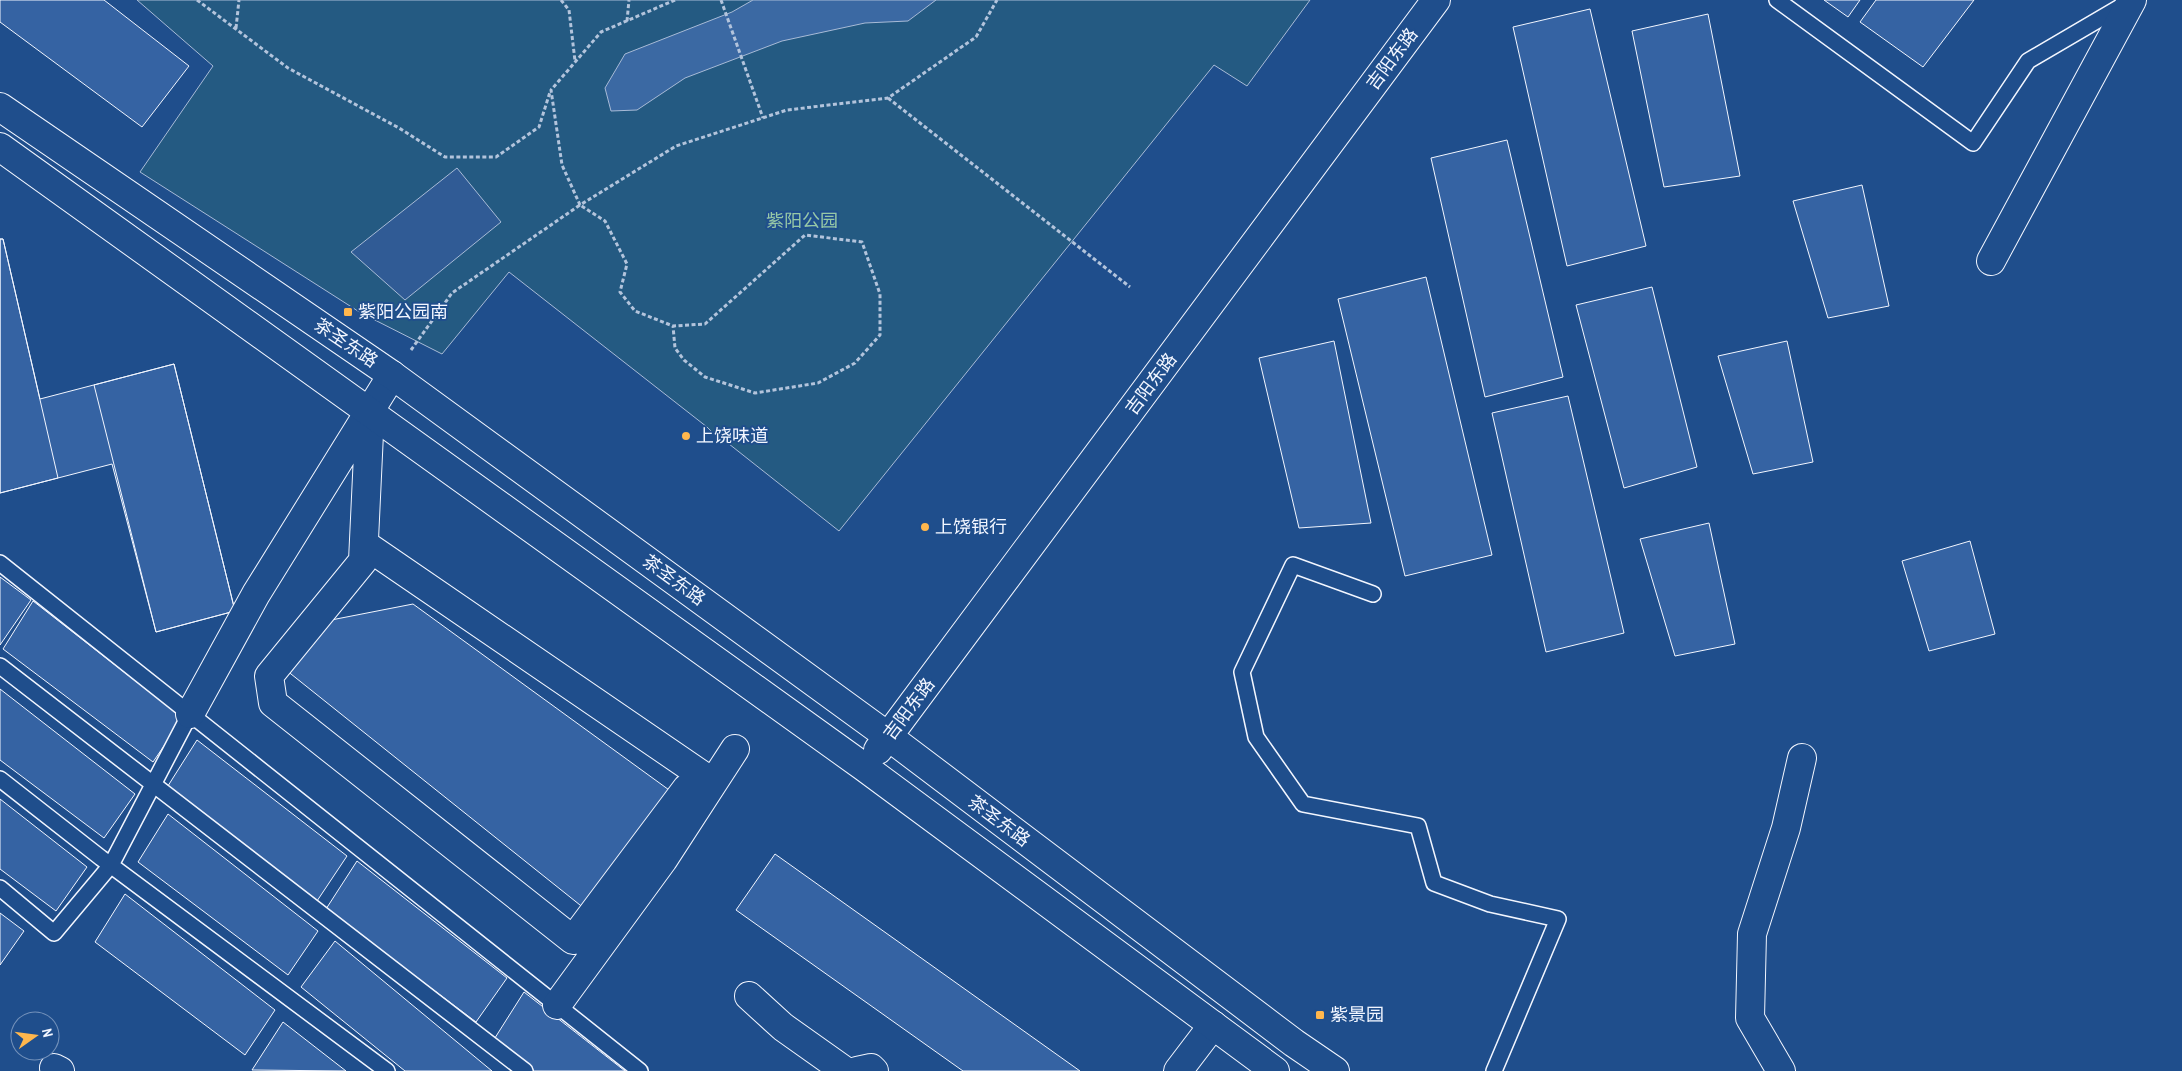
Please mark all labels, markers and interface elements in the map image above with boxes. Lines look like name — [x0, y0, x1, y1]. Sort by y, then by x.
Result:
street label: 吉阳东路 — [1360, 22, 1423, 95]
park label: 紫阳公园 — [766, 208, 838, 233]
place label: 紫阳公园南 — [358, 299, 448, 324]
marker: 紫阳公园南 — [342, 306, 354, 318]
street label: 茶圣东路 — [309, 312, 383, 373]
street label: 吉阳东路 — [1119, 347, 1182, 420]
place label: 上饶味道 — [696, 423, 768, 448]
marker: 上饶味道 — [680, 430, 692, 442]
place label: 上饶银行 — [935, 514, 1007, 539]
marker: 上饶银行 — [919, 521, 931, 533]
street label: 茶圣东路 — [638, 548, 711, 611]
street label: 吉阳东路 — [877, 672, 940, 745]
street label: 茶圣东路 — [963, 789, 1036, 852]
place label: 紫景园 — [1330, 1002, 1384, 1027]
marker: 紫景园 — [1314, 1009, 1326, 1021]
north arrow — [10, 1011, 60, 1061]
text: N — [38, 1027, 57, 1039]

